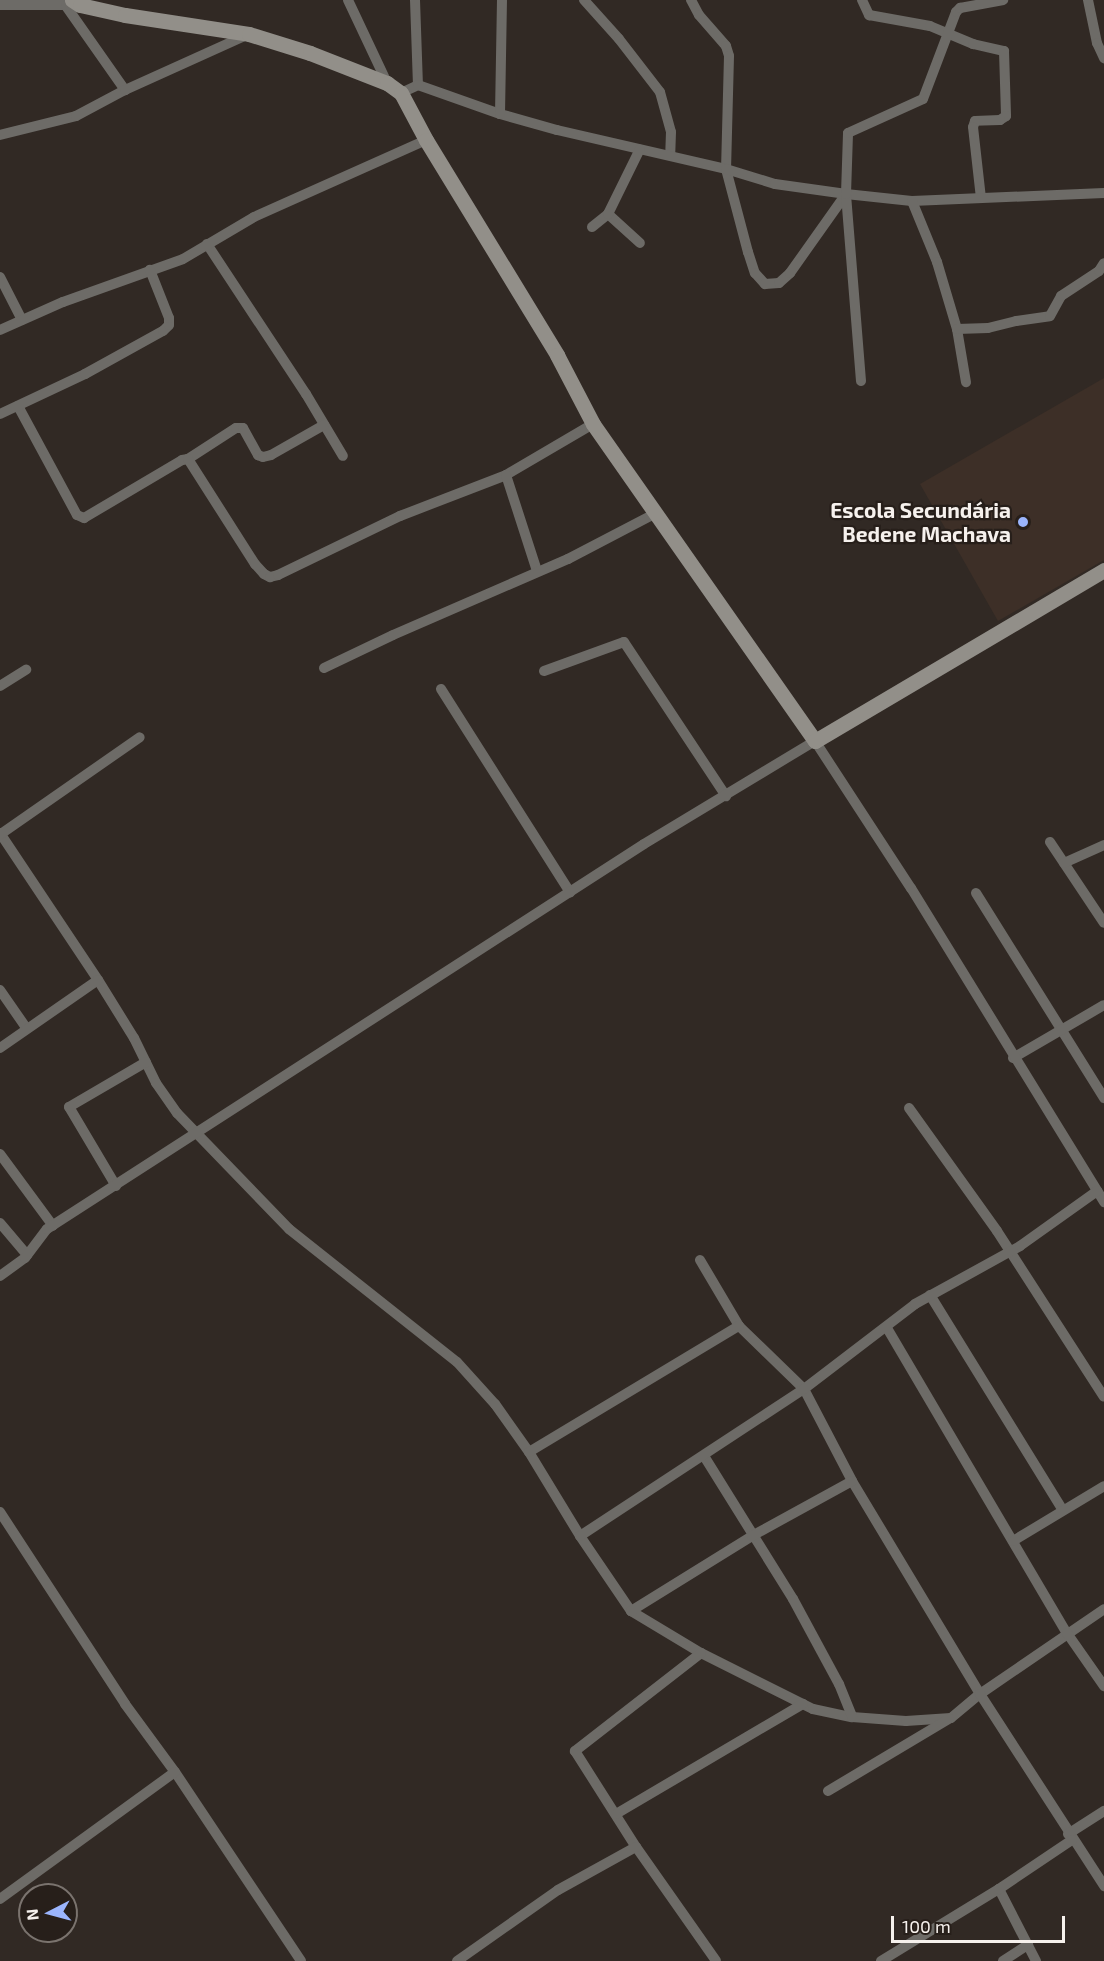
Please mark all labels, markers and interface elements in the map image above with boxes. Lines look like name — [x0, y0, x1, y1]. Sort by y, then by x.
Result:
place label: Escola Secundária Bedene Machava — [830, 497, 1011, 547]
marker: Escola Secundária Bedene Machava — [1016, 515, 1030, 529]
north arrow — [18, 1883, 78, 1943]
scale bar — [894, 1904, 1068, 1942]
text: N — [22, 1908, 42, 1921]
text: 100 m — [902, 1915, 951, 1937]

